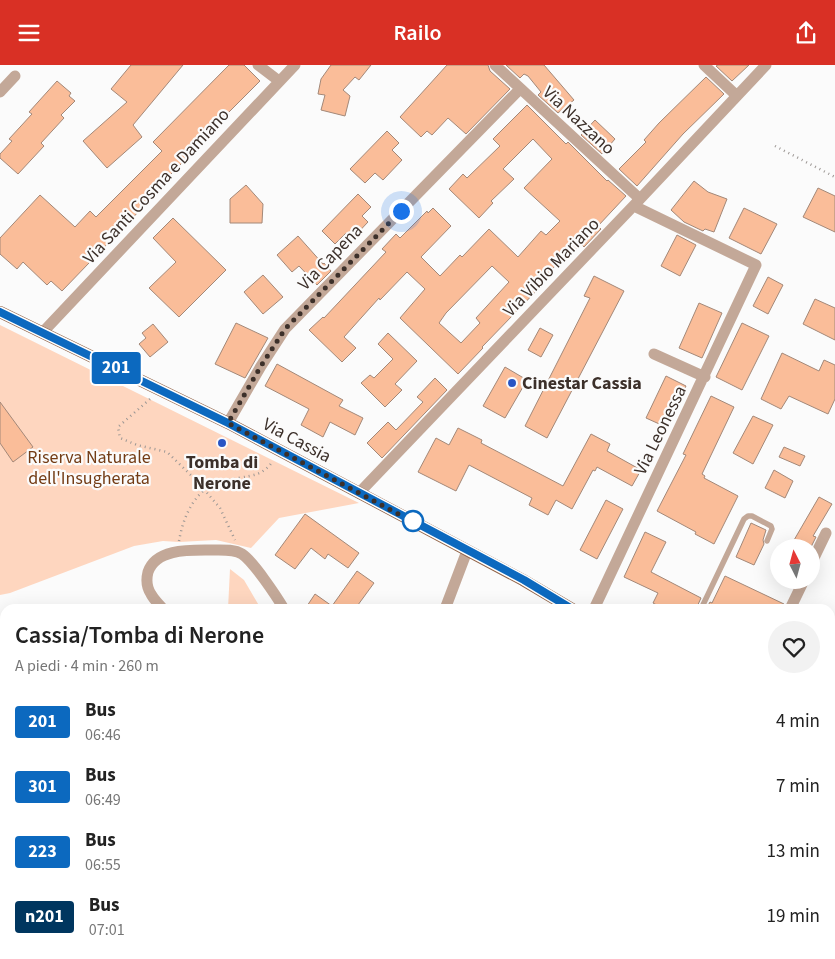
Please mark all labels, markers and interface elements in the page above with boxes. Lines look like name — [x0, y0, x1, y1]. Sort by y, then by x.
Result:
text: Railo — [393, 17, 442, 49]
icon: menu — [15, 19, 43, 47]
icon: share — [792, 19, 820, 47]
street label: Via Nazzano — [537, 80, 620, 160]
street label: Via Santi Cosma e Damiano — [77, 103, 235, 270]
your location — [389, 199, 414, 224]
street label: Via Vibio Mariano — [497, 212, 605, 323]
street label: Via Capena — [292, 219, 368, 296]
line badge: 201 — [87, 352, 145, 384]
text: 201 — [102, 355, 130, 380]
place label: Cinestar Cassia — [522, 371, 642, 396]
marker: Cinestar Cassia — [506, 377, 518, 389]
street label: Via Leonessa — [628, 381, 693, 479]
street label: Via Cassia — [258, 412, 335, 469]
marker: Tomba di Nerone — [216, 437, 228, 449]
park label: Riserva Naturale dell'Insugherata — [27, 445, 151, 491]
place label: Tomba di Nerone — [186, 450, 258, 496]
unlabelled marker — [402, 510, 424, 532]
north arrow — [770, 539, 820, 589]
map controls — [770, 539, 820, 589]
text: Cassia/Tomba di Nerone — [15, 618, 264, 653]
button: heart — [768, 621, 820, 673]
text: A piedi · 4 min · 260 m — [15, 655, 159, 677]
text: Bus — [85, 697, 116, 724]
text: 4 min — [776, 708, 820, 735]
text: 201 — [28, 709, 57, 734]
text: 06:46 — [85, 724, 121, 746]
text: Bus — [85, 762, 116, 789]
text: 7 min — [776, 773, 820, 800]
text: 301 — [28, 774, 57, 799]
text: 06:49 — [85, 789, 121, 811]
text: Bus — [85, 827, 116, 854]
text: 13 min — [766, 838, 820, 865]
text: 223 — [28, 839, 57, 864]
text: 06:55 — [85, 854, 121, 876]
text: Bus — [89, 892, 120, 919]
text: 19 min — [766, 903, 820, 930]
text: n201 — [25, 904, 64, 929]
text: 07:01 — [89, 919, 125, 941]

